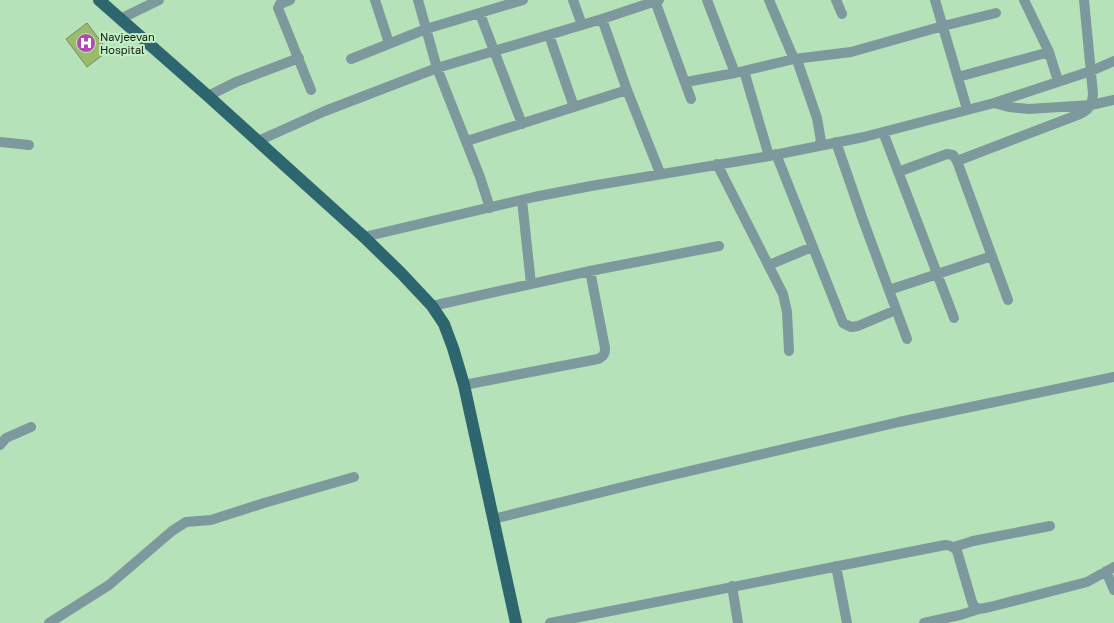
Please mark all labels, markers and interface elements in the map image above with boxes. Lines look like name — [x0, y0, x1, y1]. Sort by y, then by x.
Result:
place label: Navjeevan Hospital — [100, 30, 155, 56]
hospital icon: Navjeevan Hospital — [75, 32, 97, 54]

